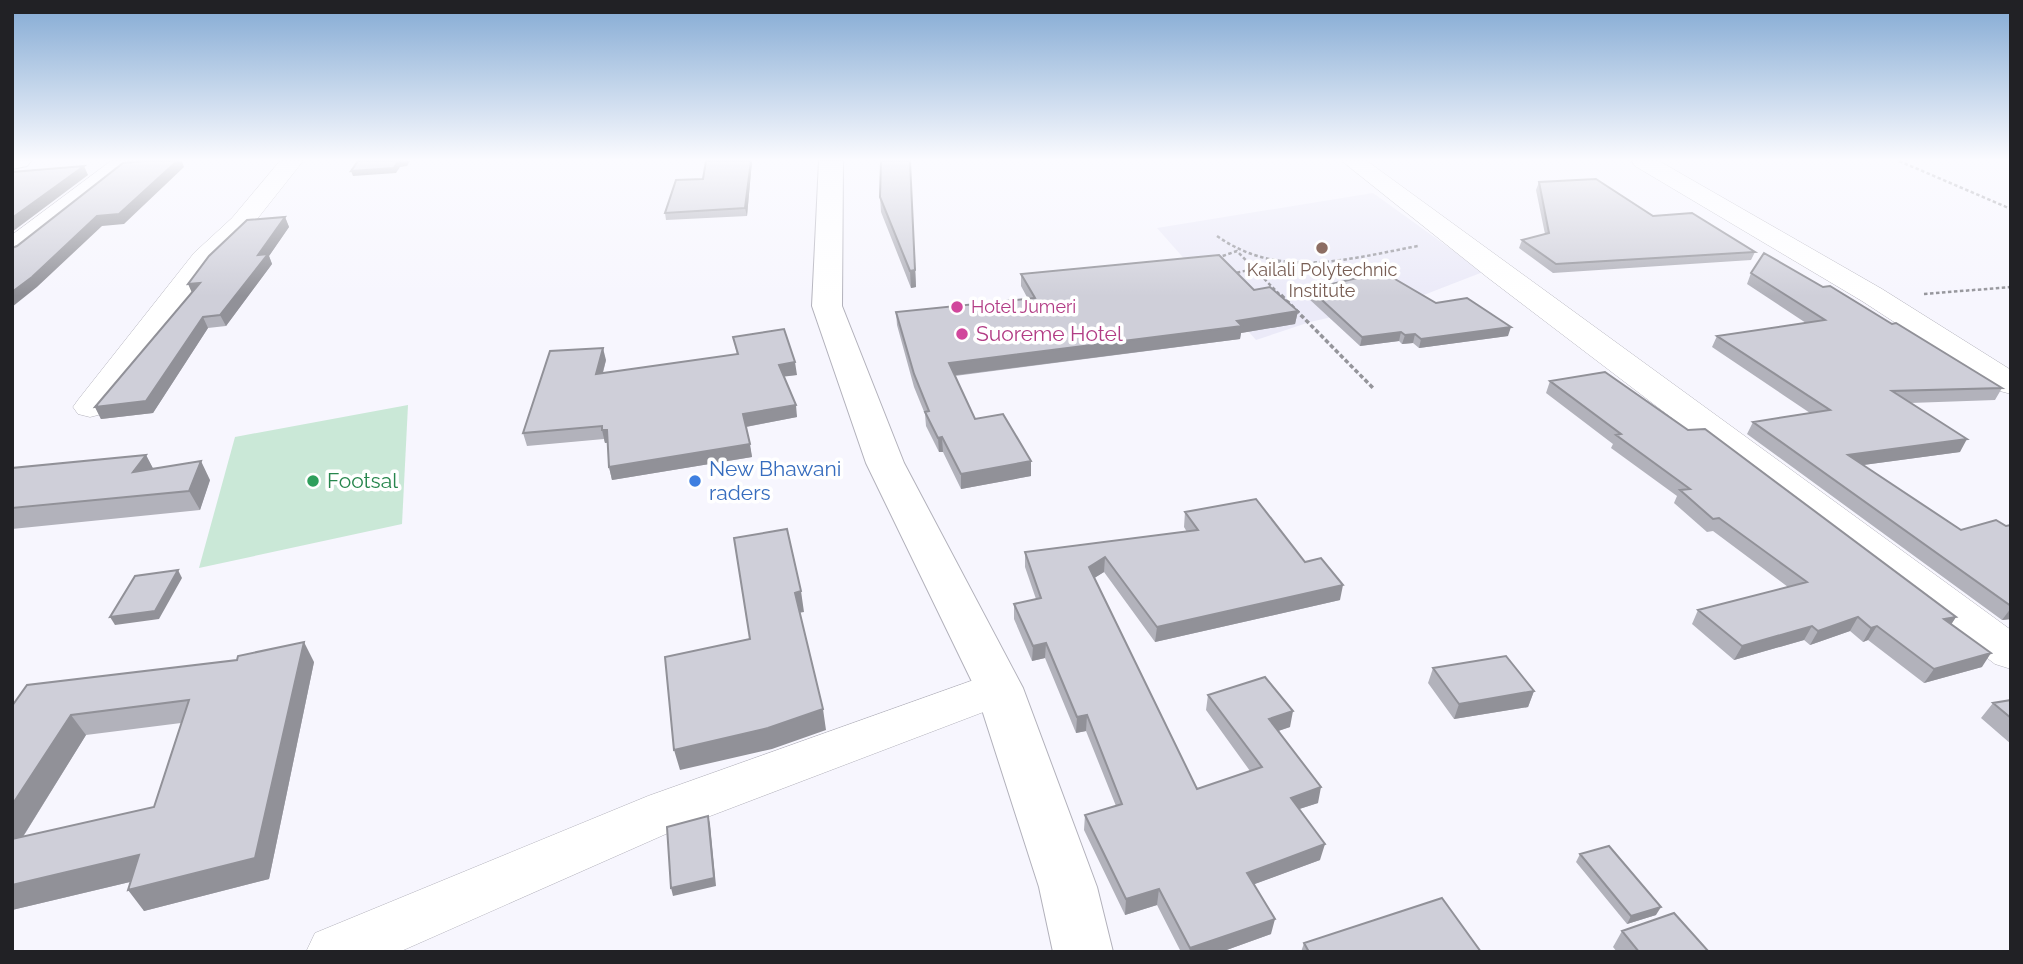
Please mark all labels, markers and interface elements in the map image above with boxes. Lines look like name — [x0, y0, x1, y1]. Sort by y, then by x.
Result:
marker: Kailali Polytechnic Institute — [1314, 240, 1330, 256]
place label: Kailali Polytechnic Institute — [1247, 259, 1397, 301]
place label: Hotel Jumeri — [971, 296, 1076, 317]
marker: Hotel Jumeri — [949, 299, 965, 315]
place label: Suoreme Hotel — [976, 321, 1123, 346]
marker: Suoreme Hotel — [954, 326, 970, 342]
place label: New Bhawani raders — [709, 456, 841, 505]
place label: Footsal — [327, 468, 398, 493]
marker: Footsal — [305, 473, 321, 489]
marker: New Bhawani raders — [687, 473, 703, 489]

